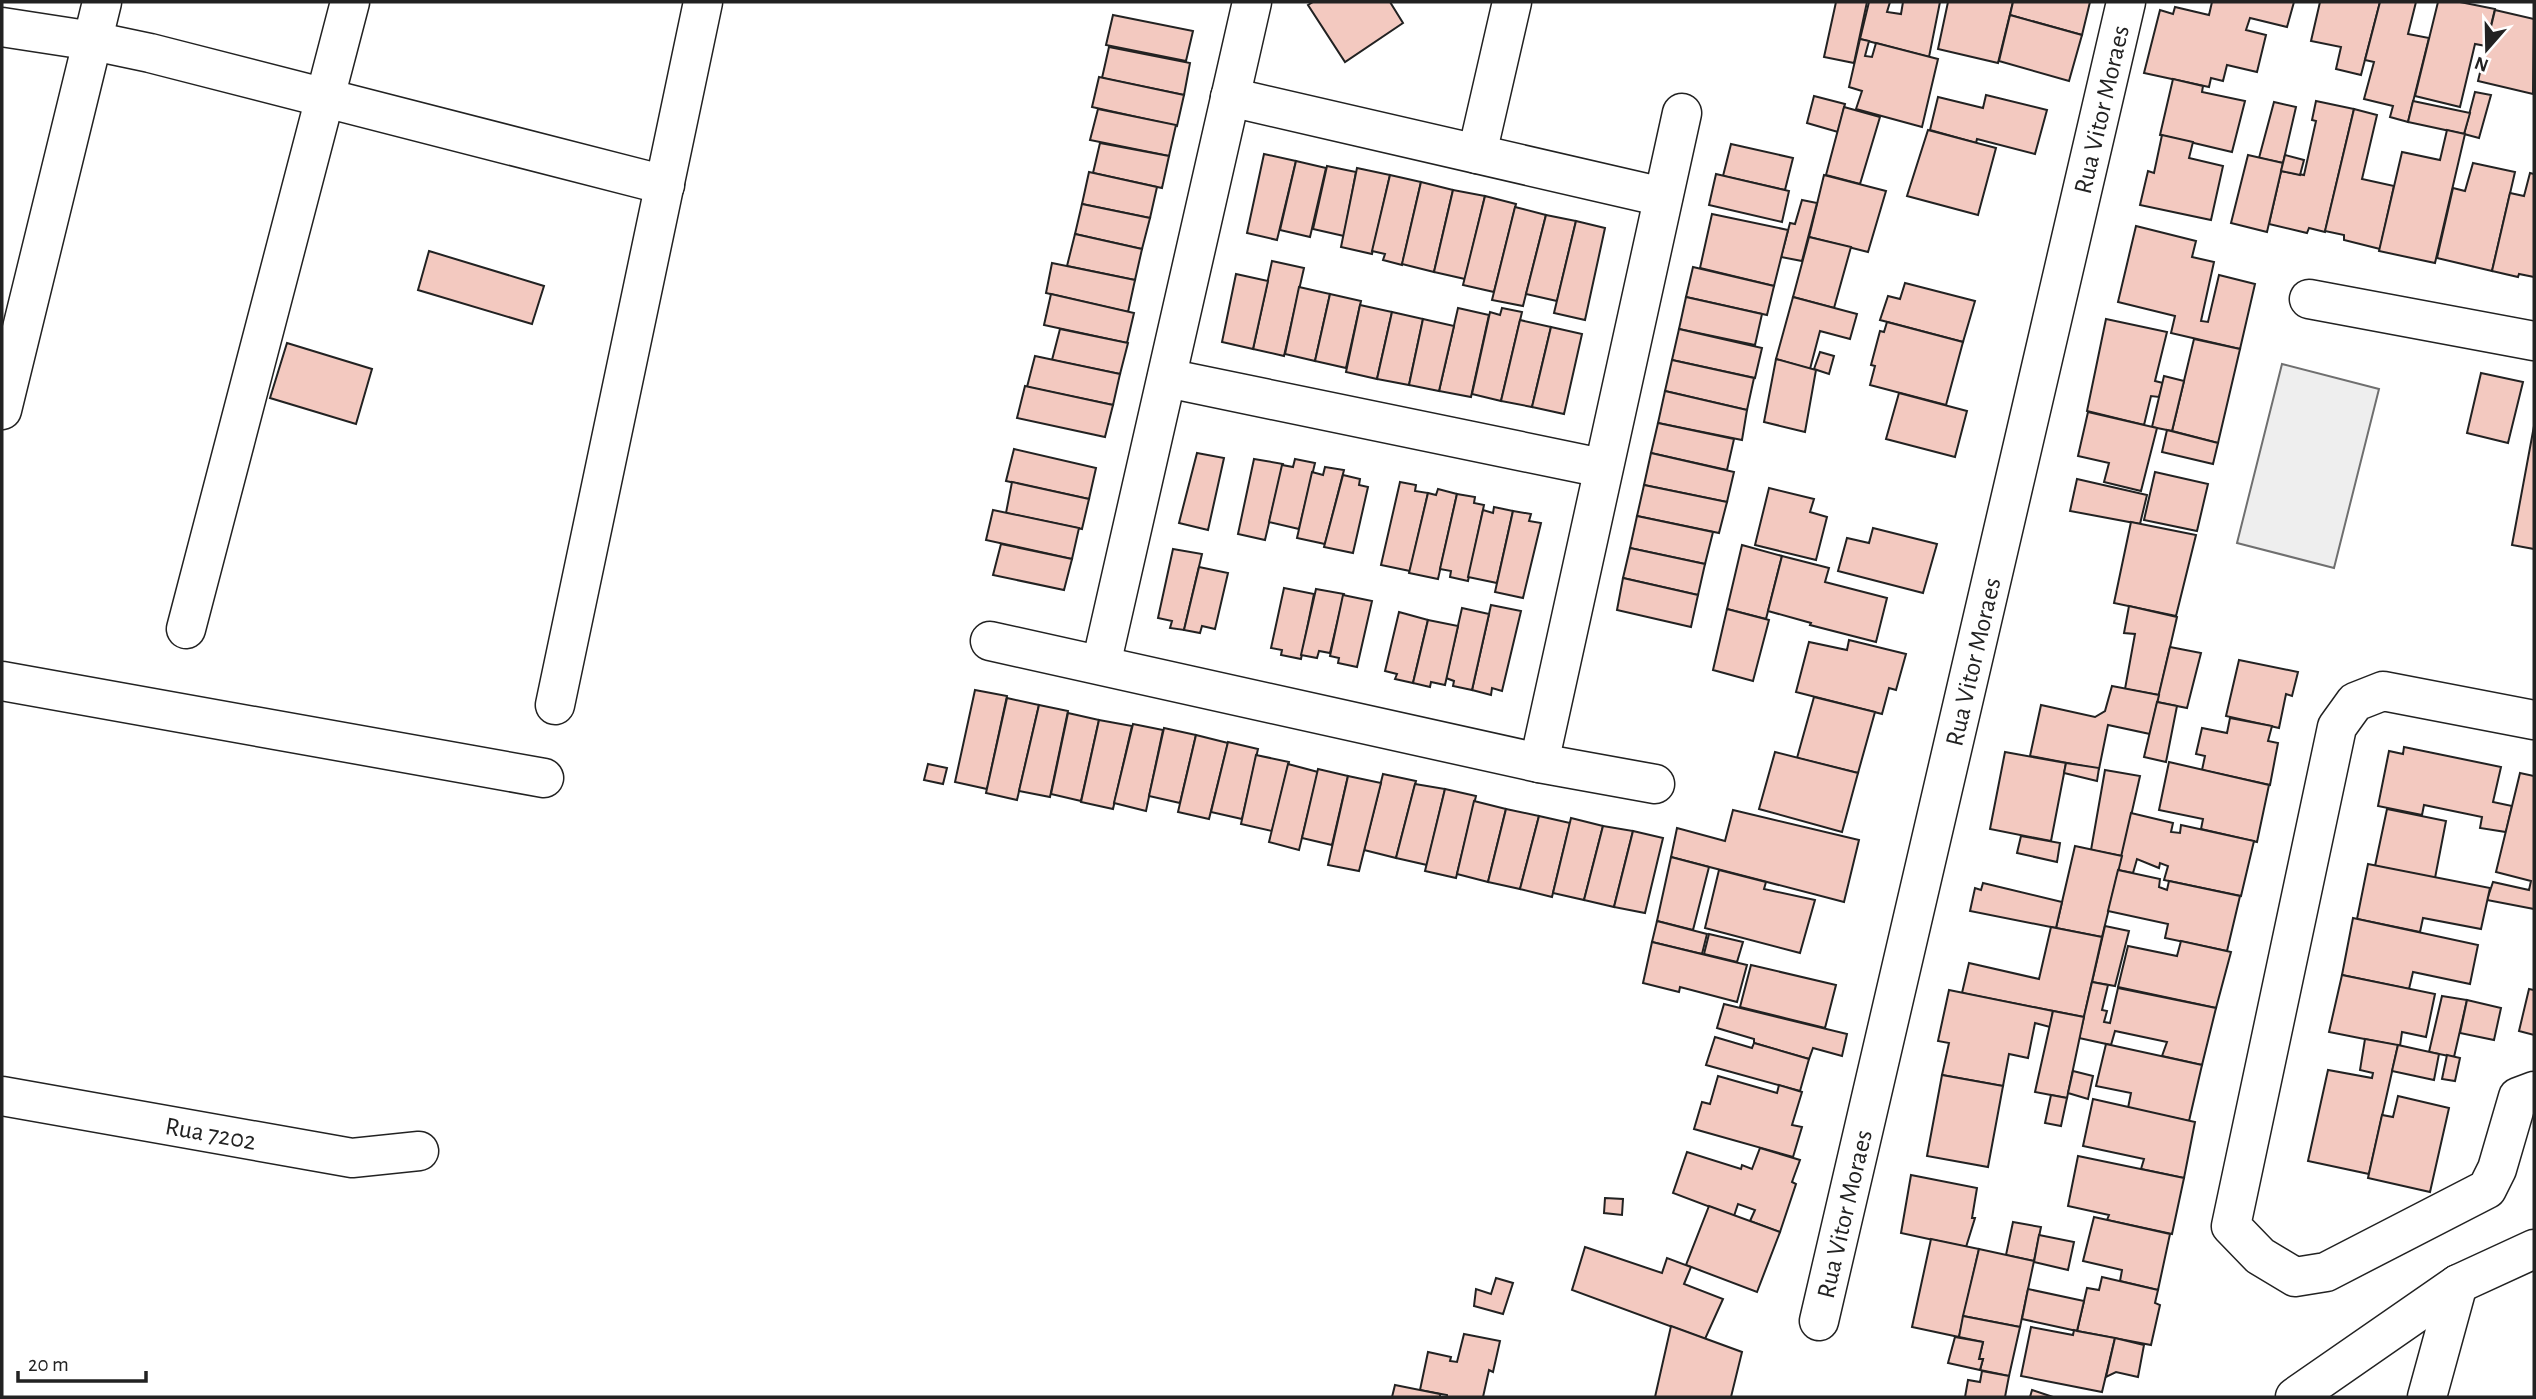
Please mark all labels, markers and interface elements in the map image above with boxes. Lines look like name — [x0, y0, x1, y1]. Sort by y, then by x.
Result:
north arrow — [2452, 14, 2522, 84]
street label: Rua Vitor Moraes — [2070, 23, 2134, 196]
text: N — [2472, 52, 2491, 75]
street label: Rua Vitor Moraes — [1941, 575, 2006, 749]
street label: Rua 7202 — [163, 1113, 258, 1155]
street label: Rua Vitor Moraes — [1813, 1127, 1877, 1301]
scale bar — [18, 1340, 145, 1384]
text: 20 m — [28, 1354, 69, 1375]

